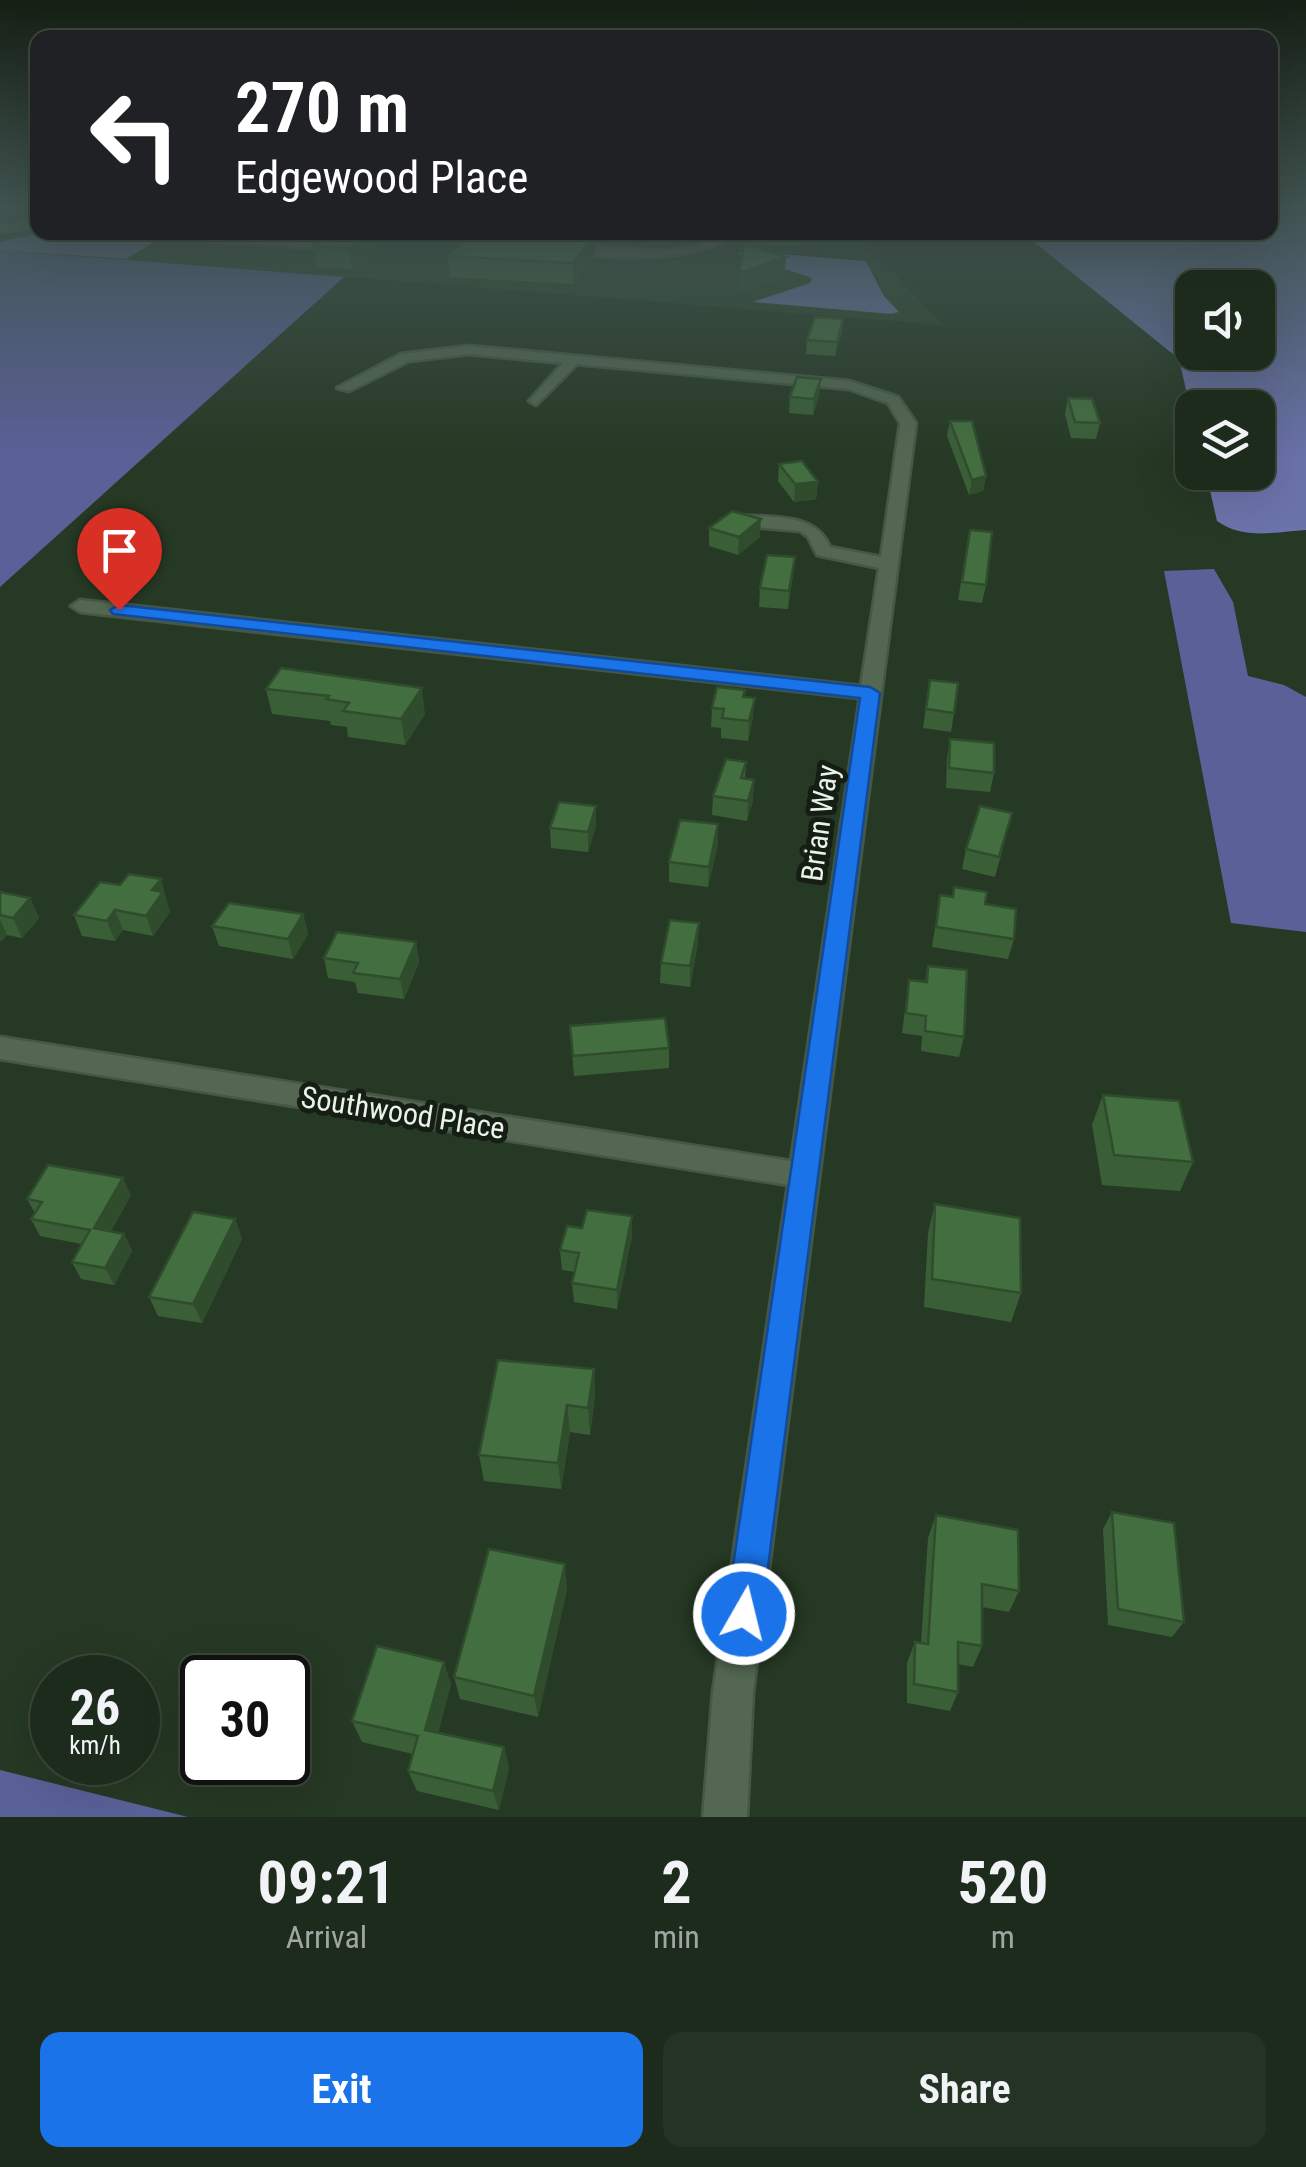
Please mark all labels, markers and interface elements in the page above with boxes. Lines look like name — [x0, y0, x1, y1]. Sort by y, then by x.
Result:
text: 270 m — [235, 67, 409, 149]
icon: left — [70, 70, 200, 200]
text: Edgewood Place — [235, 151, 528, 204]
map controls — [1175, 270, 1275, 490]
button: sound — [1175, 270, 1275, 370]
button: layers — [1175, 390, 1275, 490]
pin — [77, 508, 162, 611]
icon: arrive — [92, 523, 147, 578]
street label: Brian Way — [794, 762, 845, 883]
street label: Southwood Place — [299, 1079, 507, 1146]
position arrow — [692, 1562, 796, 1666]
speed limit sign: 30 — [180, 1655, 310, 1785]
text: 26 — [70, 1679, 120, 1737]
text: km/h — [69, 1731, 121, 1760]
text: 09:21 — [258, 1847, 395, 1918]
text: 2 — [661, 1847, 692, 1918]
text: 520 — [957, 1847, 1048, 1918]
text: Arrival — [286, 1918, 367, 1956]
text: min — [653, 1918, 700, 1956]
text: m — [991, 1918, 1015, 1956]
button: Exit — [40, 2032, 643, 2147]
button: Share — [663, 2032, 1266, 2147]

